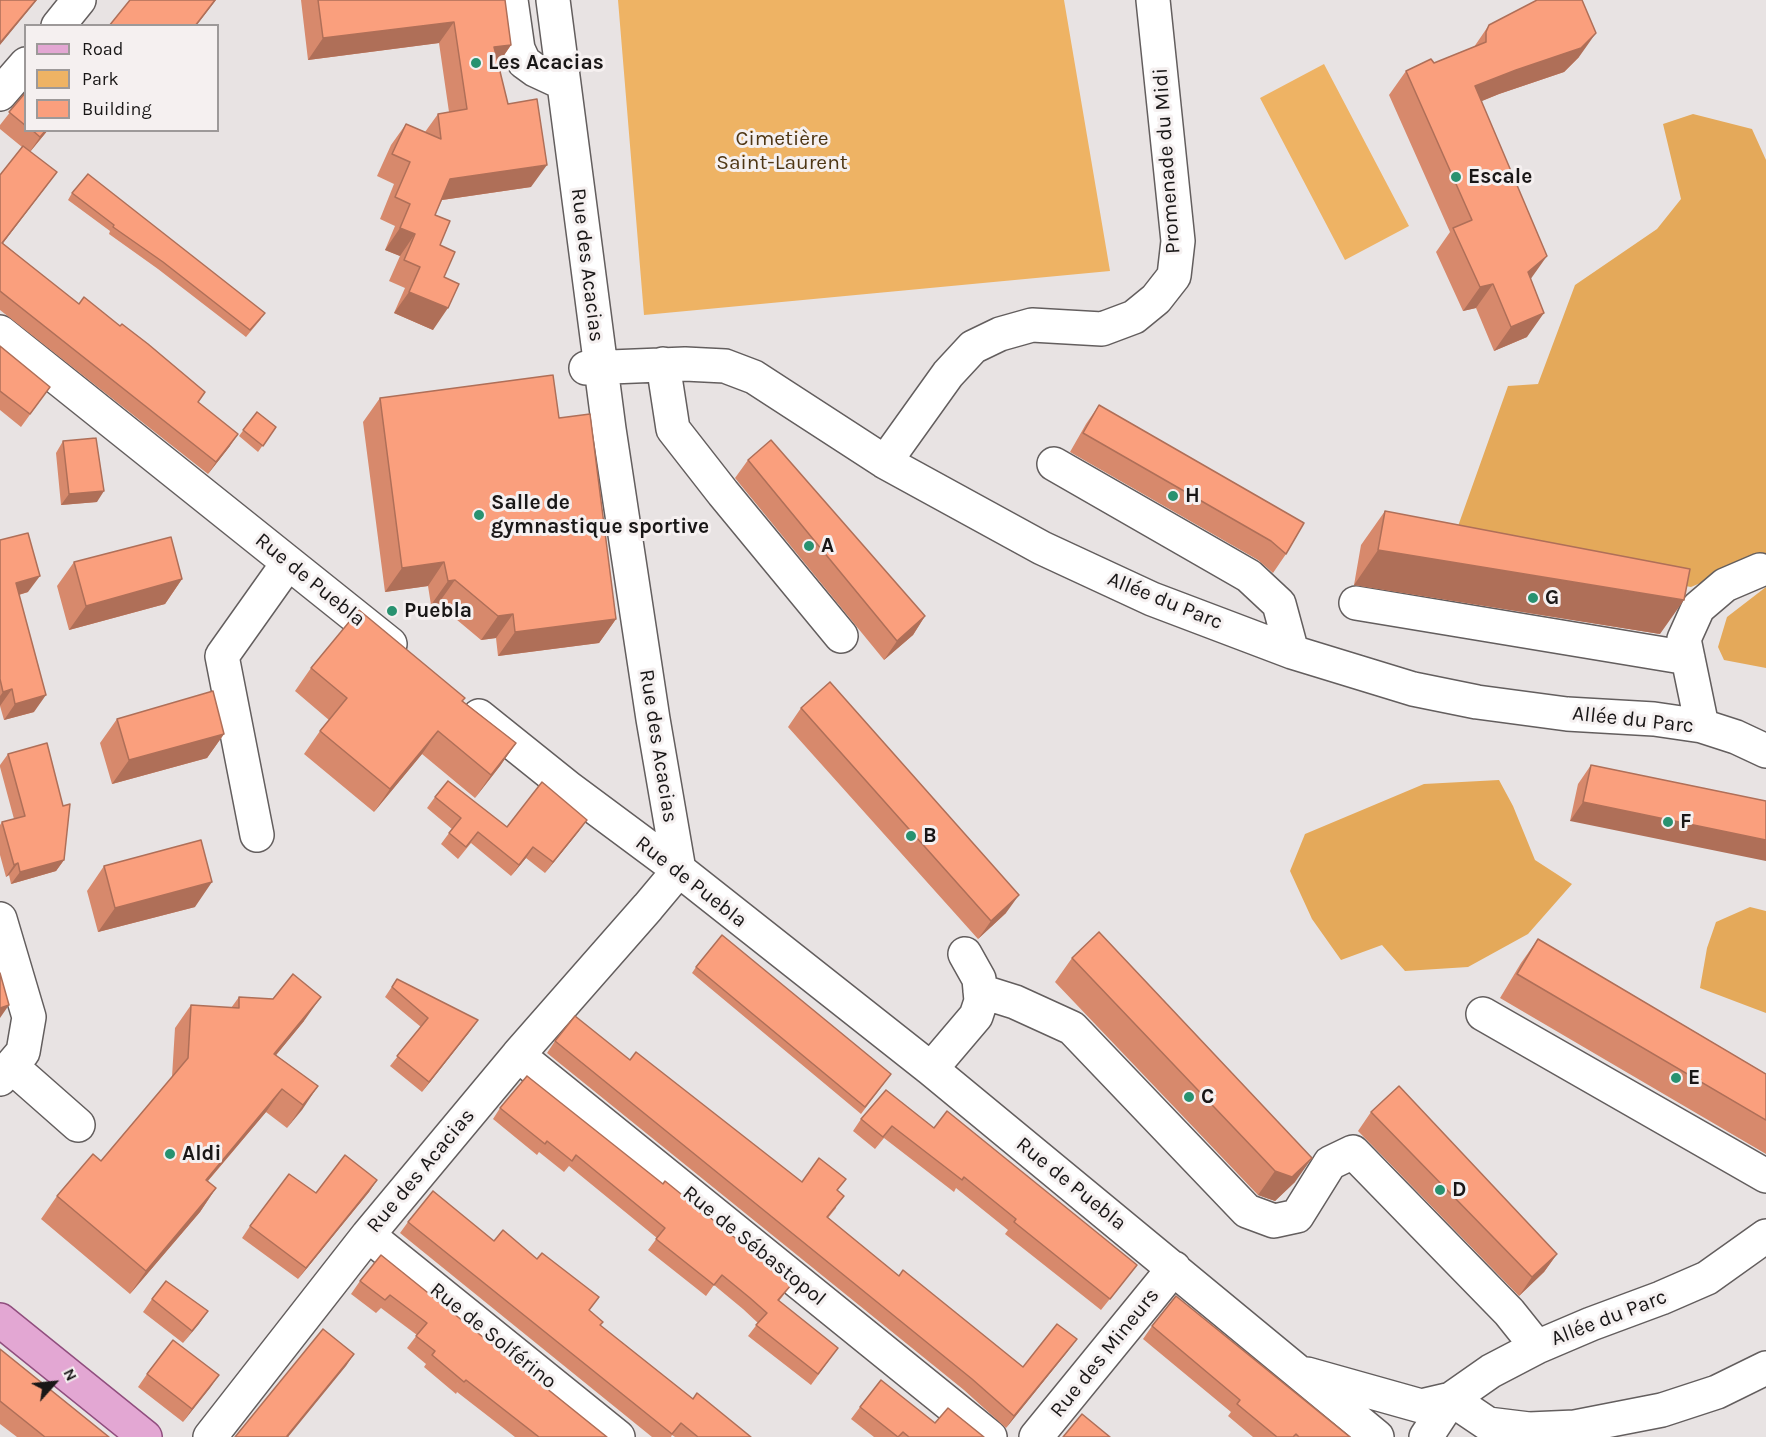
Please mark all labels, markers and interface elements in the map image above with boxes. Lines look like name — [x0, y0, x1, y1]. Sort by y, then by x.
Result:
legend — [24, 24, 219, 132]
text: Road — [82, 38, 123, 60]
place label: Les Acacias — [488, 50, 604, 76]
marker: Les Acacias — [469, 56, 483, 70]
street label: Promenade du Midi — [1148, 67, 1186, 255]
text: Park — [82, 68, 119, 90]
text: Building — [82, 98, 152, 120]
park label: Cimetière Saint-Laurent — [716, 126, 848, 176]
place label: Escale — [1468, 164, 1532, 190]
marker: Escale — [1449, 170, 1463, 184]
street label: Rue des Acacias — [565, 187, 609, 343]
place label: H — [1185, 483, 1200, 509]
marker: H — [1166, 489, 1180, 503]
place label: Salle de gymnastique sportive — [491, 490, 709, 540]
marker: Salle de gymnastique sportive — [472, 508, 486, 522]
street label: Rue de Puebla — [250, 528, 370, 632]
place label: A — [821, 533, 834, 559]
marker: A — [802, 539, 816, 553]
street label: Allée du Parc — [1104, 566, 1226, 636]
place label: G — [1545, 585, 1559, 611]
marker: G — [1526, 591, 1540, 605]
place label: Puebla — [404, 598, 472, 624]
marker: Puebla — [385, 604, 399, 618]
street label: Rue des Acacias — [633, 668, 683, 824]
street label: Allée du Parc — [1571, 701, 1695, 739]
place label: F — [1680, 809, 1691, 835]
marker: F — [1661, 815, 1675, 829]
place label: B — [923, 823, 937, 849]
marker: B — [904, 829, 918, 843]
street label: Rue de Puebla — [630, 831, 752, 933]
place label: E — [1688, 1065, 1700, 1091]
marker: E — [1669, 1071, 1683, 1085]
place label: C — [1201, 1084, 1214, 1110]
marker: C — [1182, 1090, 1196, 1104]
street label: Rue des Acacias — [362, 1104, 480, 1238]
street label: Rue de Puebla — [1011, 1132, 1131, 1236]
place label: Aldi — [182, 1141, 221, 1167]
marker: Aldi — [163, 1147, 177, 1161]
place label: D — [1452, 1177, 1466, 1203]
street label: Rue de Sébastopol — [677, 1180, 831, 1312]
marker: D — [1433, 1183, 1447, 1197]
street label: Rue de Solférino — [425, 1277, 561, 1395]
street label: Rue des Mineurs — [1045, 1283, 1165, 1423]
street label: Allée du Parc — [1547, 1284, 1671, 1352]
north arrow — [24, 1353, 84, 1413]
text: N — [59, 1365, 82, 1384]

